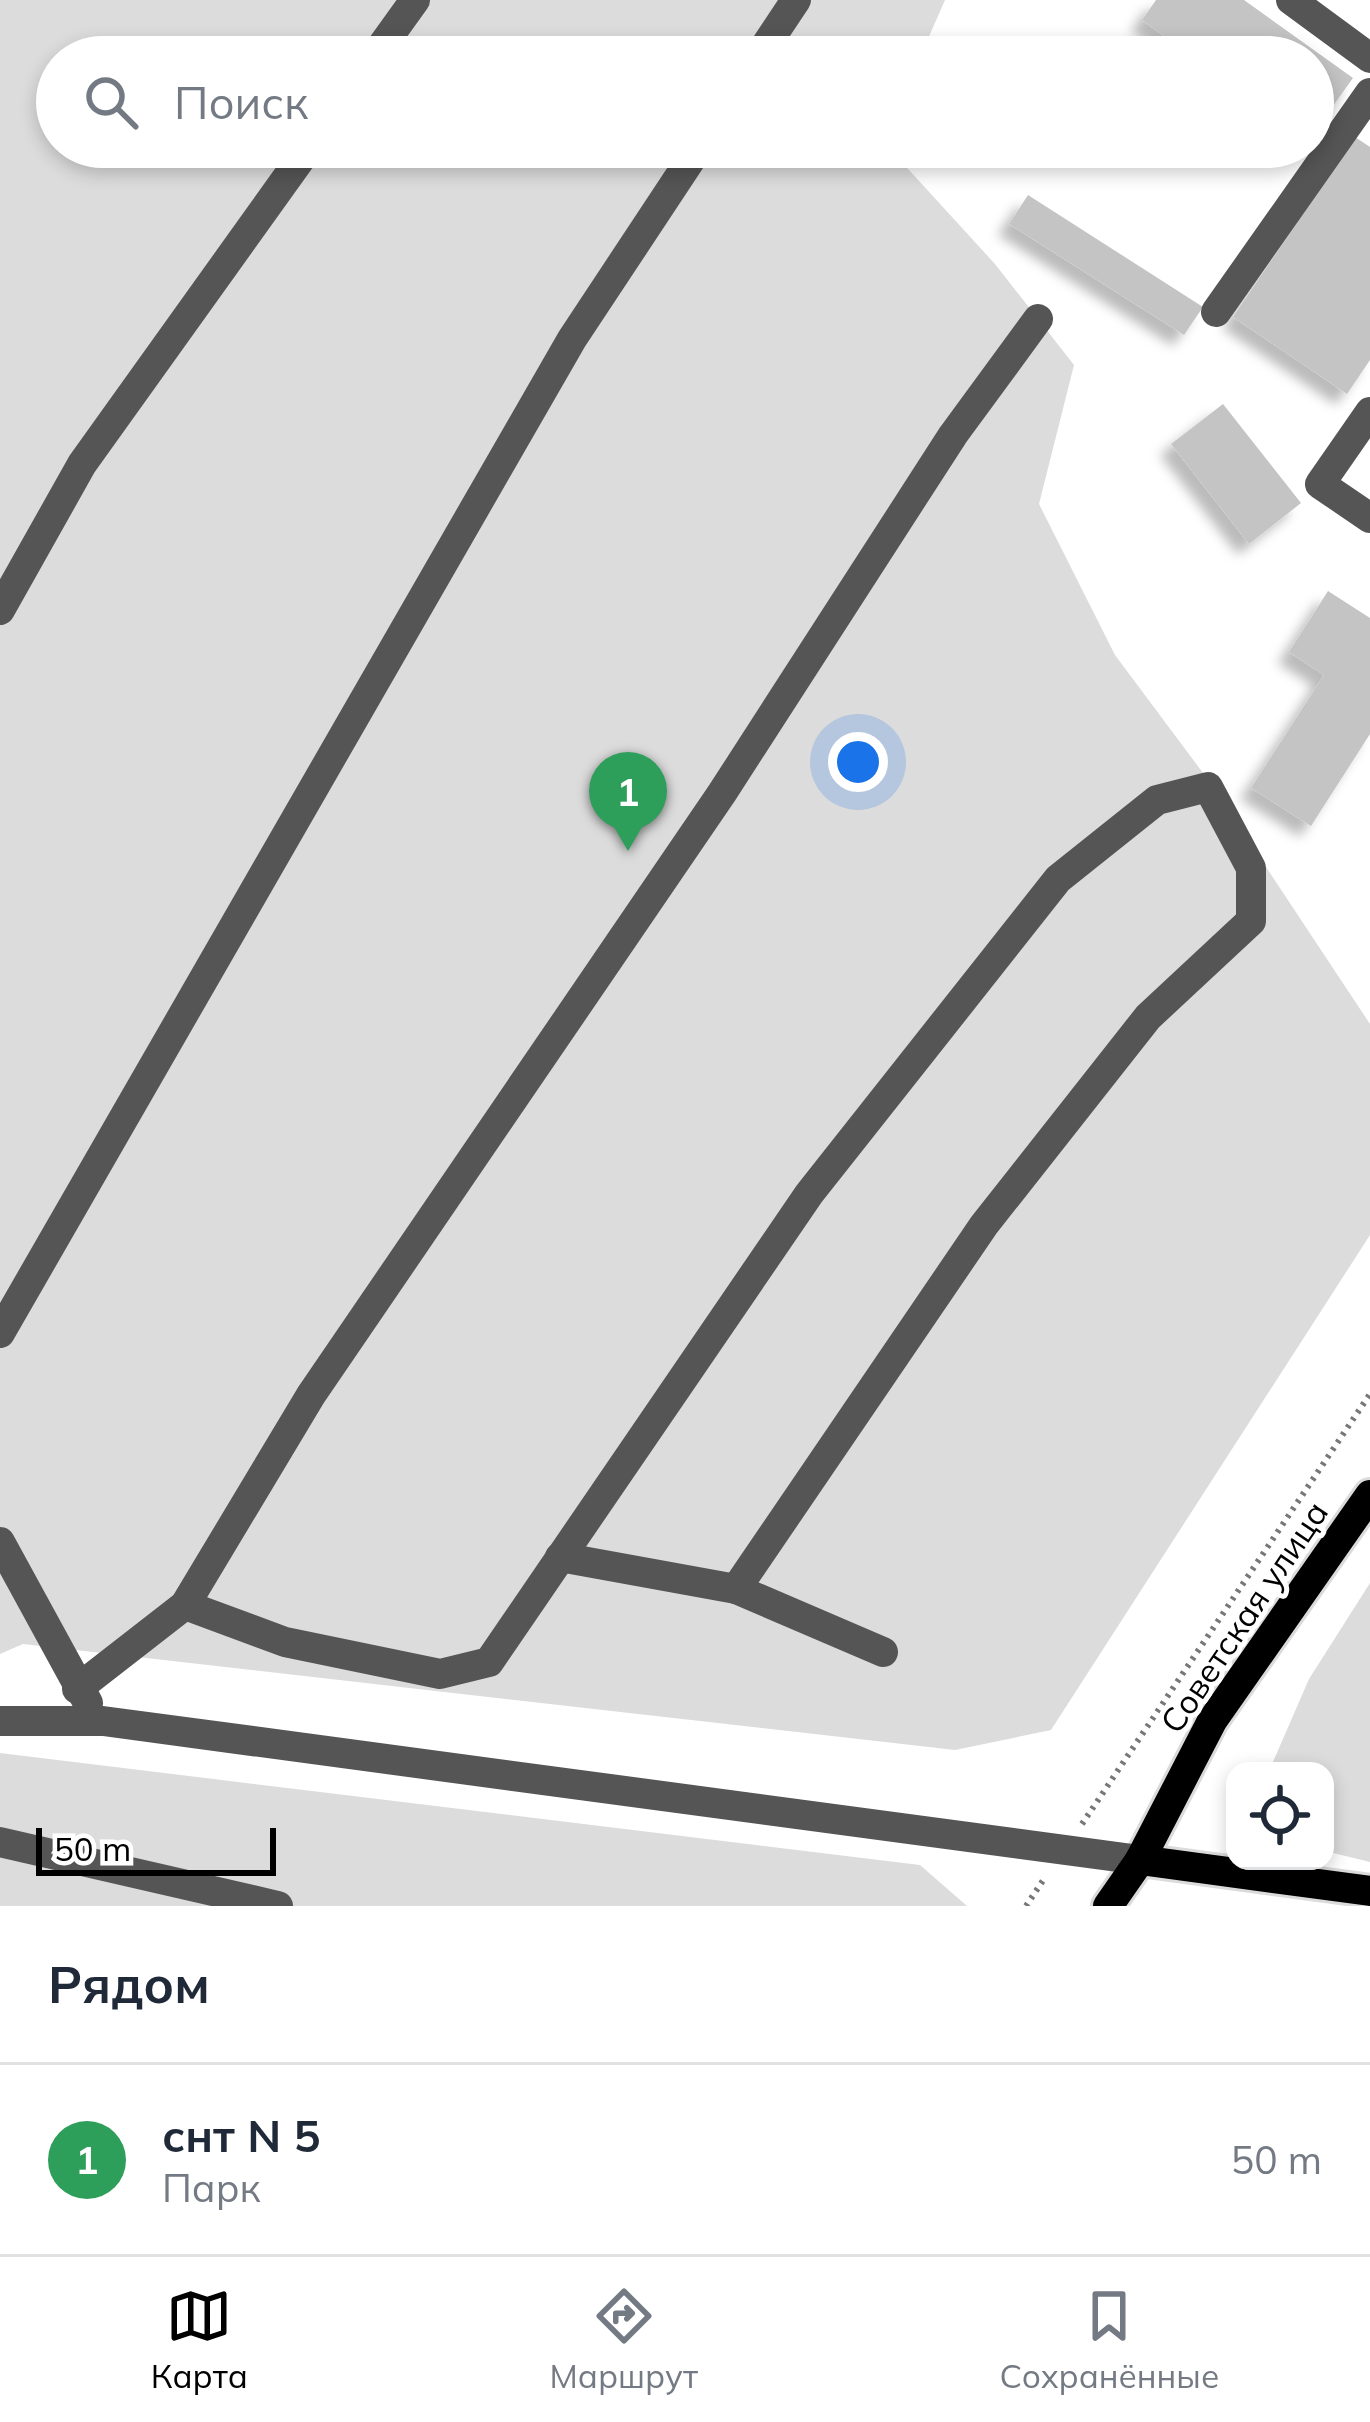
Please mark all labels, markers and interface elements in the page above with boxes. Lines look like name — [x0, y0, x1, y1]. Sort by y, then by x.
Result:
search box — [36, 36, 1334, 168]
icon: search — [78, 69, 144, 135]
text: Поиск — [174, 74, 308, 130]
your location — [828, 732, 888, 792]
pin: 1 — [589, 752, 667, 851]
street label: Советская улица — [1151, 1493, 1336, 1740]
map controls — [1226, 1762, 1334, 1870]
button: locate — [1226, 1762, 1334, 1870]
scale bar — [36, 1822, 276, 1875]
text: 50 m — [54, 1828, 131, 1869]
text: Рядом — [48, 1952, 210, 2016]
text: снт N 5 — [162, 2107, 321, 2163]
text: 1 — [75, 2135, 99, 2184]
text: 50 m — [1231, 2135, 1322, 2184]
text: Парк — [162, 2163, 260, 2212]
tab: Карта — [151, 2283, 248, 2396]
tab: Маршрут — [550, 2283, 698, 2396]
tab: Сохранённые — [1000, 2283, 1219, 2396]

